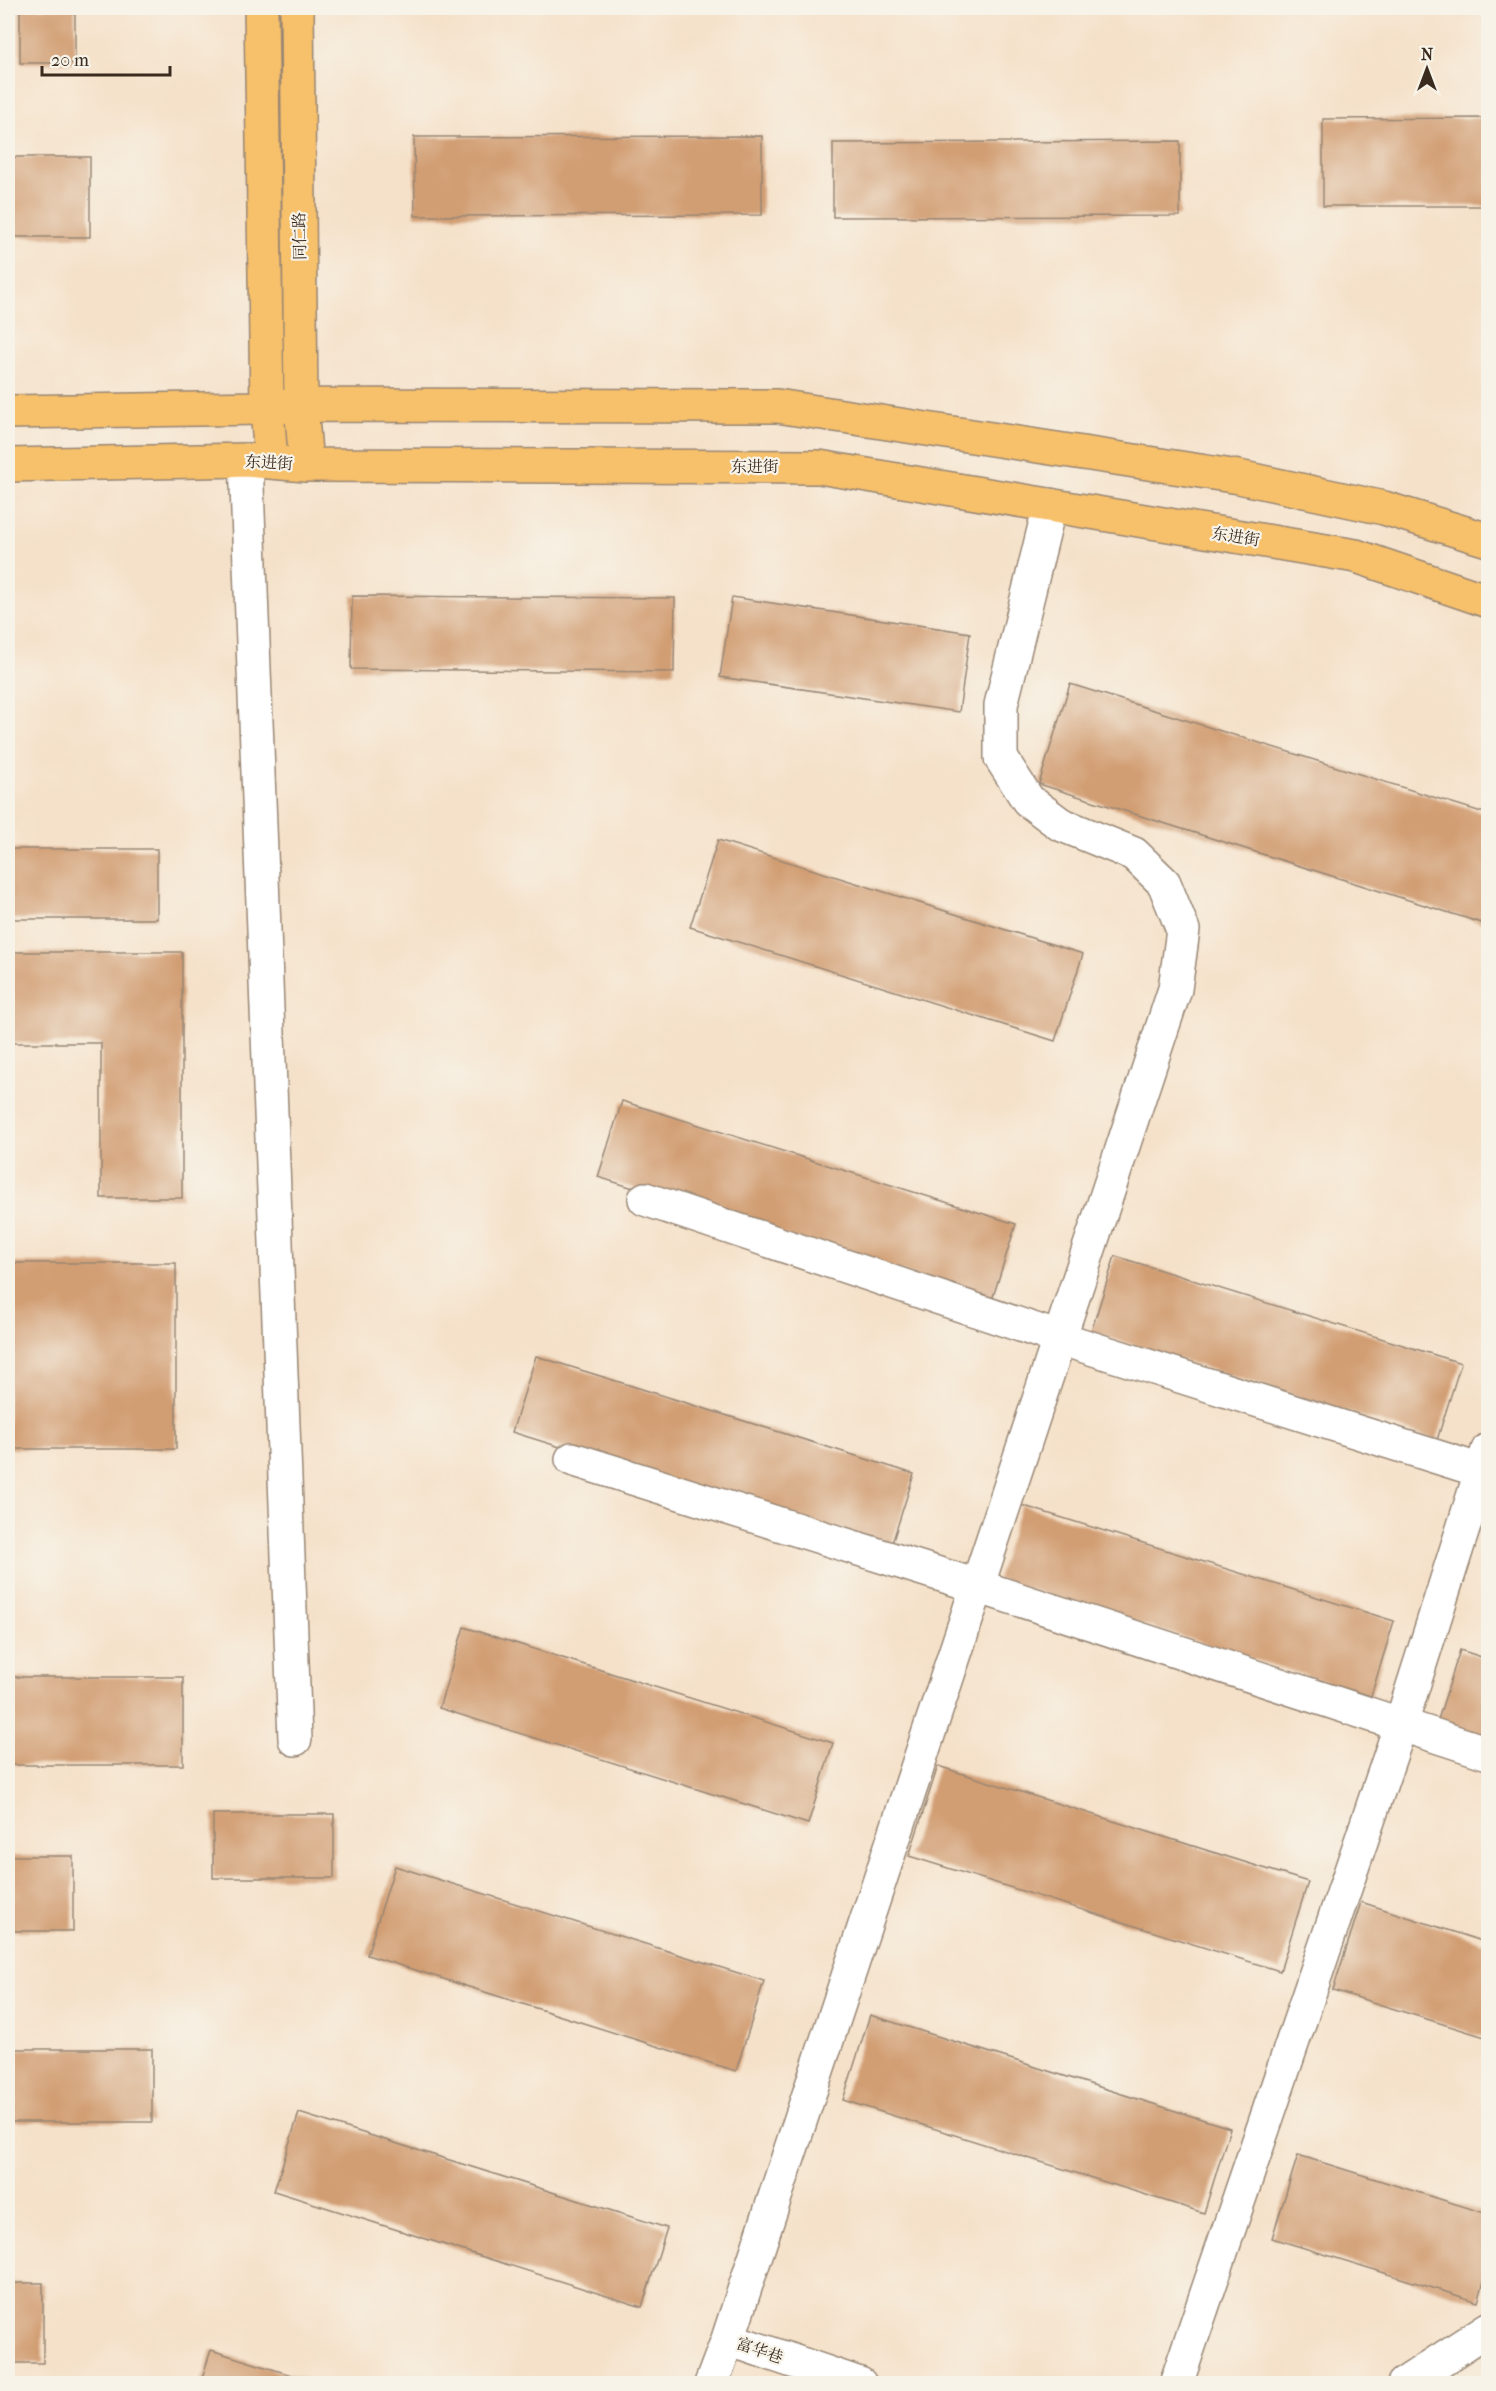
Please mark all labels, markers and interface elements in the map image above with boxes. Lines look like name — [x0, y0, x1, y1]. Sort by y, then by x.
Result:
scale bar — [42, 39, 170, 77]
north arrow — [1397, 39, 1457, 99]
text: N — [1421, 45, 1434, 64]
text: 20 m — [51, 50, 89, 71]
street label: 同仁路 — [290, 212, 309, 260]
street label: 东进街 — [245, 452, 293, 473]
street label: 东进街 — [731, 457, 779, 476]
street label: 东进街 — [1211, 523, 1261, 550]
street label: 富华巷 — [734, 2334, 786, 2367]

